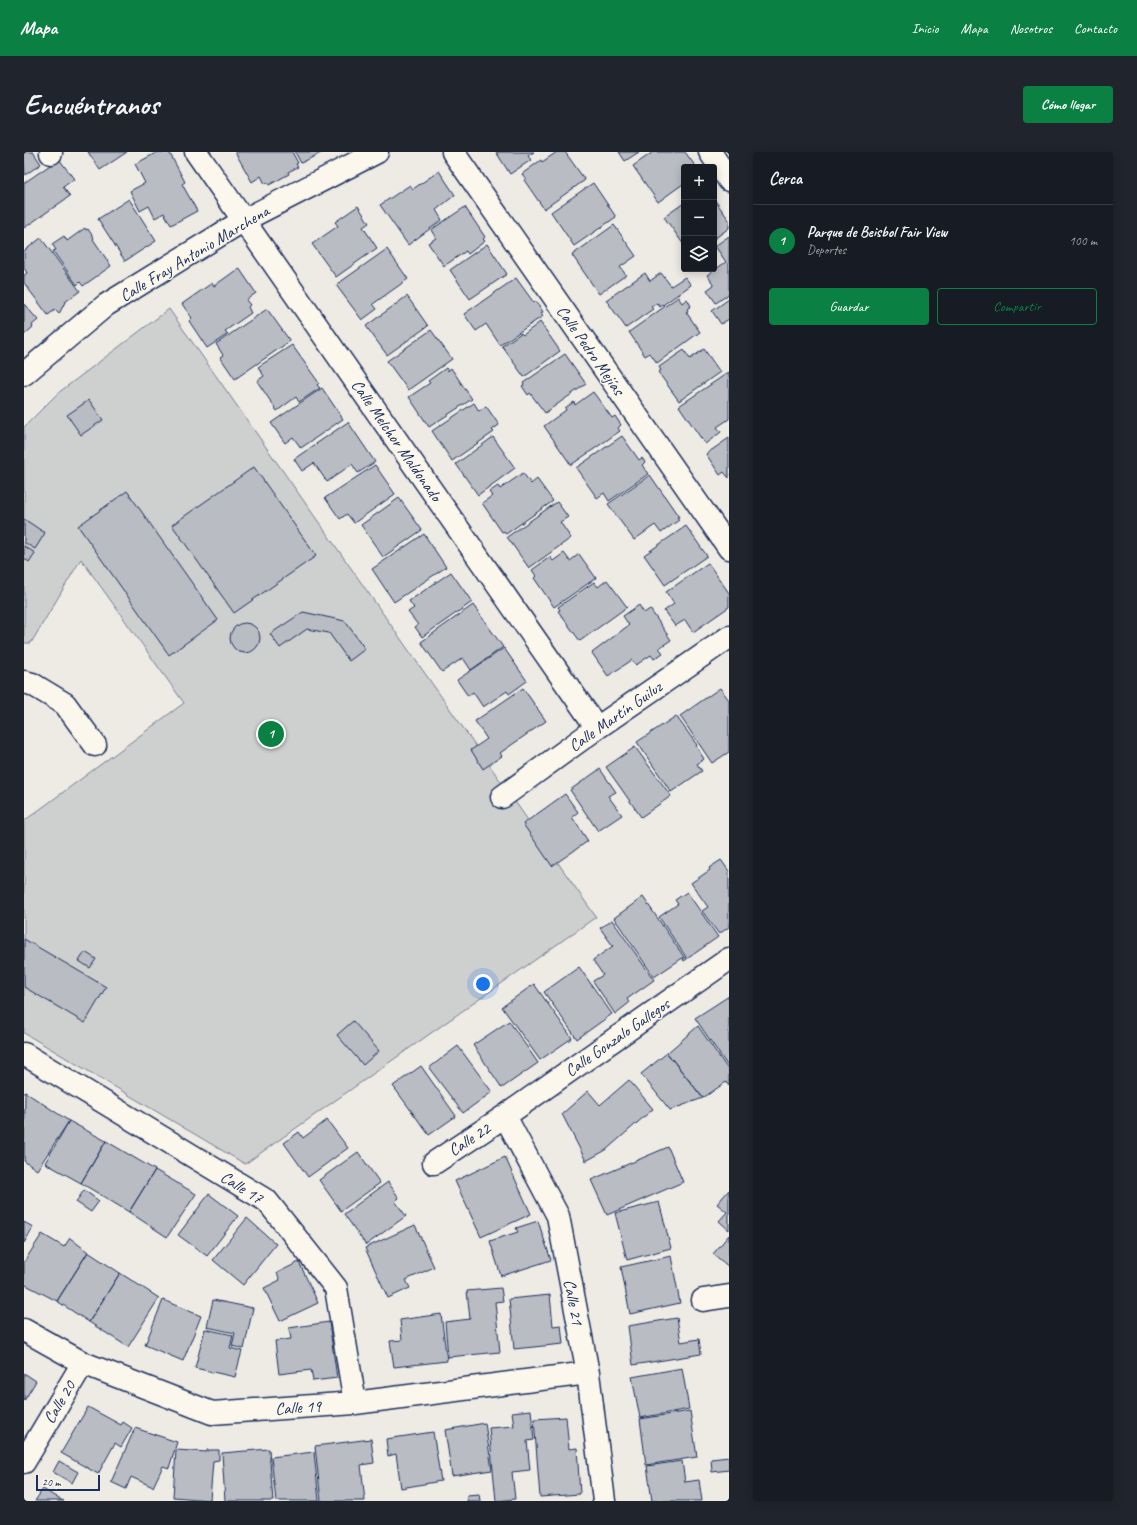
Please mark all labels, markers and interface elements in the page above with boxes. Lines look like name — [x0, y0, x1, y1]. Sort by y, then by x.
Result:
text: Mapa — [20, 16, 57, 40]
text: Inicio — [912, 20, 939, 37]
text: Mapa — [961, 20, 988, 37]
text: Nosotros — [1010, 20, 1052, 37]
text: Contacto — [1074, 20, 1117, 37]
button: Cómo llegar — [1023, 86, 1113, 123]
text: Encuéntranos — [24, 87, 159, 122]
map controls — [681, 164, 717, 272]
button: + — [681, 164, 717, 200]
text: Cerca — [769, 168, 802, 189]
street label: Calle Fray Antonio Marchena — [116, 199, 274, 306]
button: − — [681, 200, 717, 236]
text: Parque de Beisbol Fair View — [807, 223, 947, 242]
text: 1 — [779, 233, 785, 249]
text: 100 m — [1069, 233, 1097, 249]
button: layers — [681, 236, 717, 272]
text: Deportes — [807, 242, 846, 258]
button: Guardar — [769, 288, 929, 325]
button: Compartir — [937, 288, 1097, 325]
street label: Calle Pedro Mejías — [552, 301, 630, 401]
street label: Calle Melchor Maldonado — [347, 375, 448, 507]
street label: Calle Martín Guiluz — [565, 676, 667, 756]
pin: 1 — [258, 719, 284, 749]
your location — [473, 974, 493, 994]
street label: Calle Gonzalo Gallegos — [561, 992, 676, 1081]
street label: Calle 22 — [444, 1117, 495, 1161]
street label: Calle 17 — [217, 1166, 268, 1209]
street label: Calle 21 — [559, 1277, 588, 1328]
street label: Calle 20 — [39, 1376, 81, 1427]
street label: Calle 19 — [274, 1395, 323, 1420]
scale bar — [36, 1473, 100, 1492]
text: 20 m — [42, 1475, 61, 1489]

